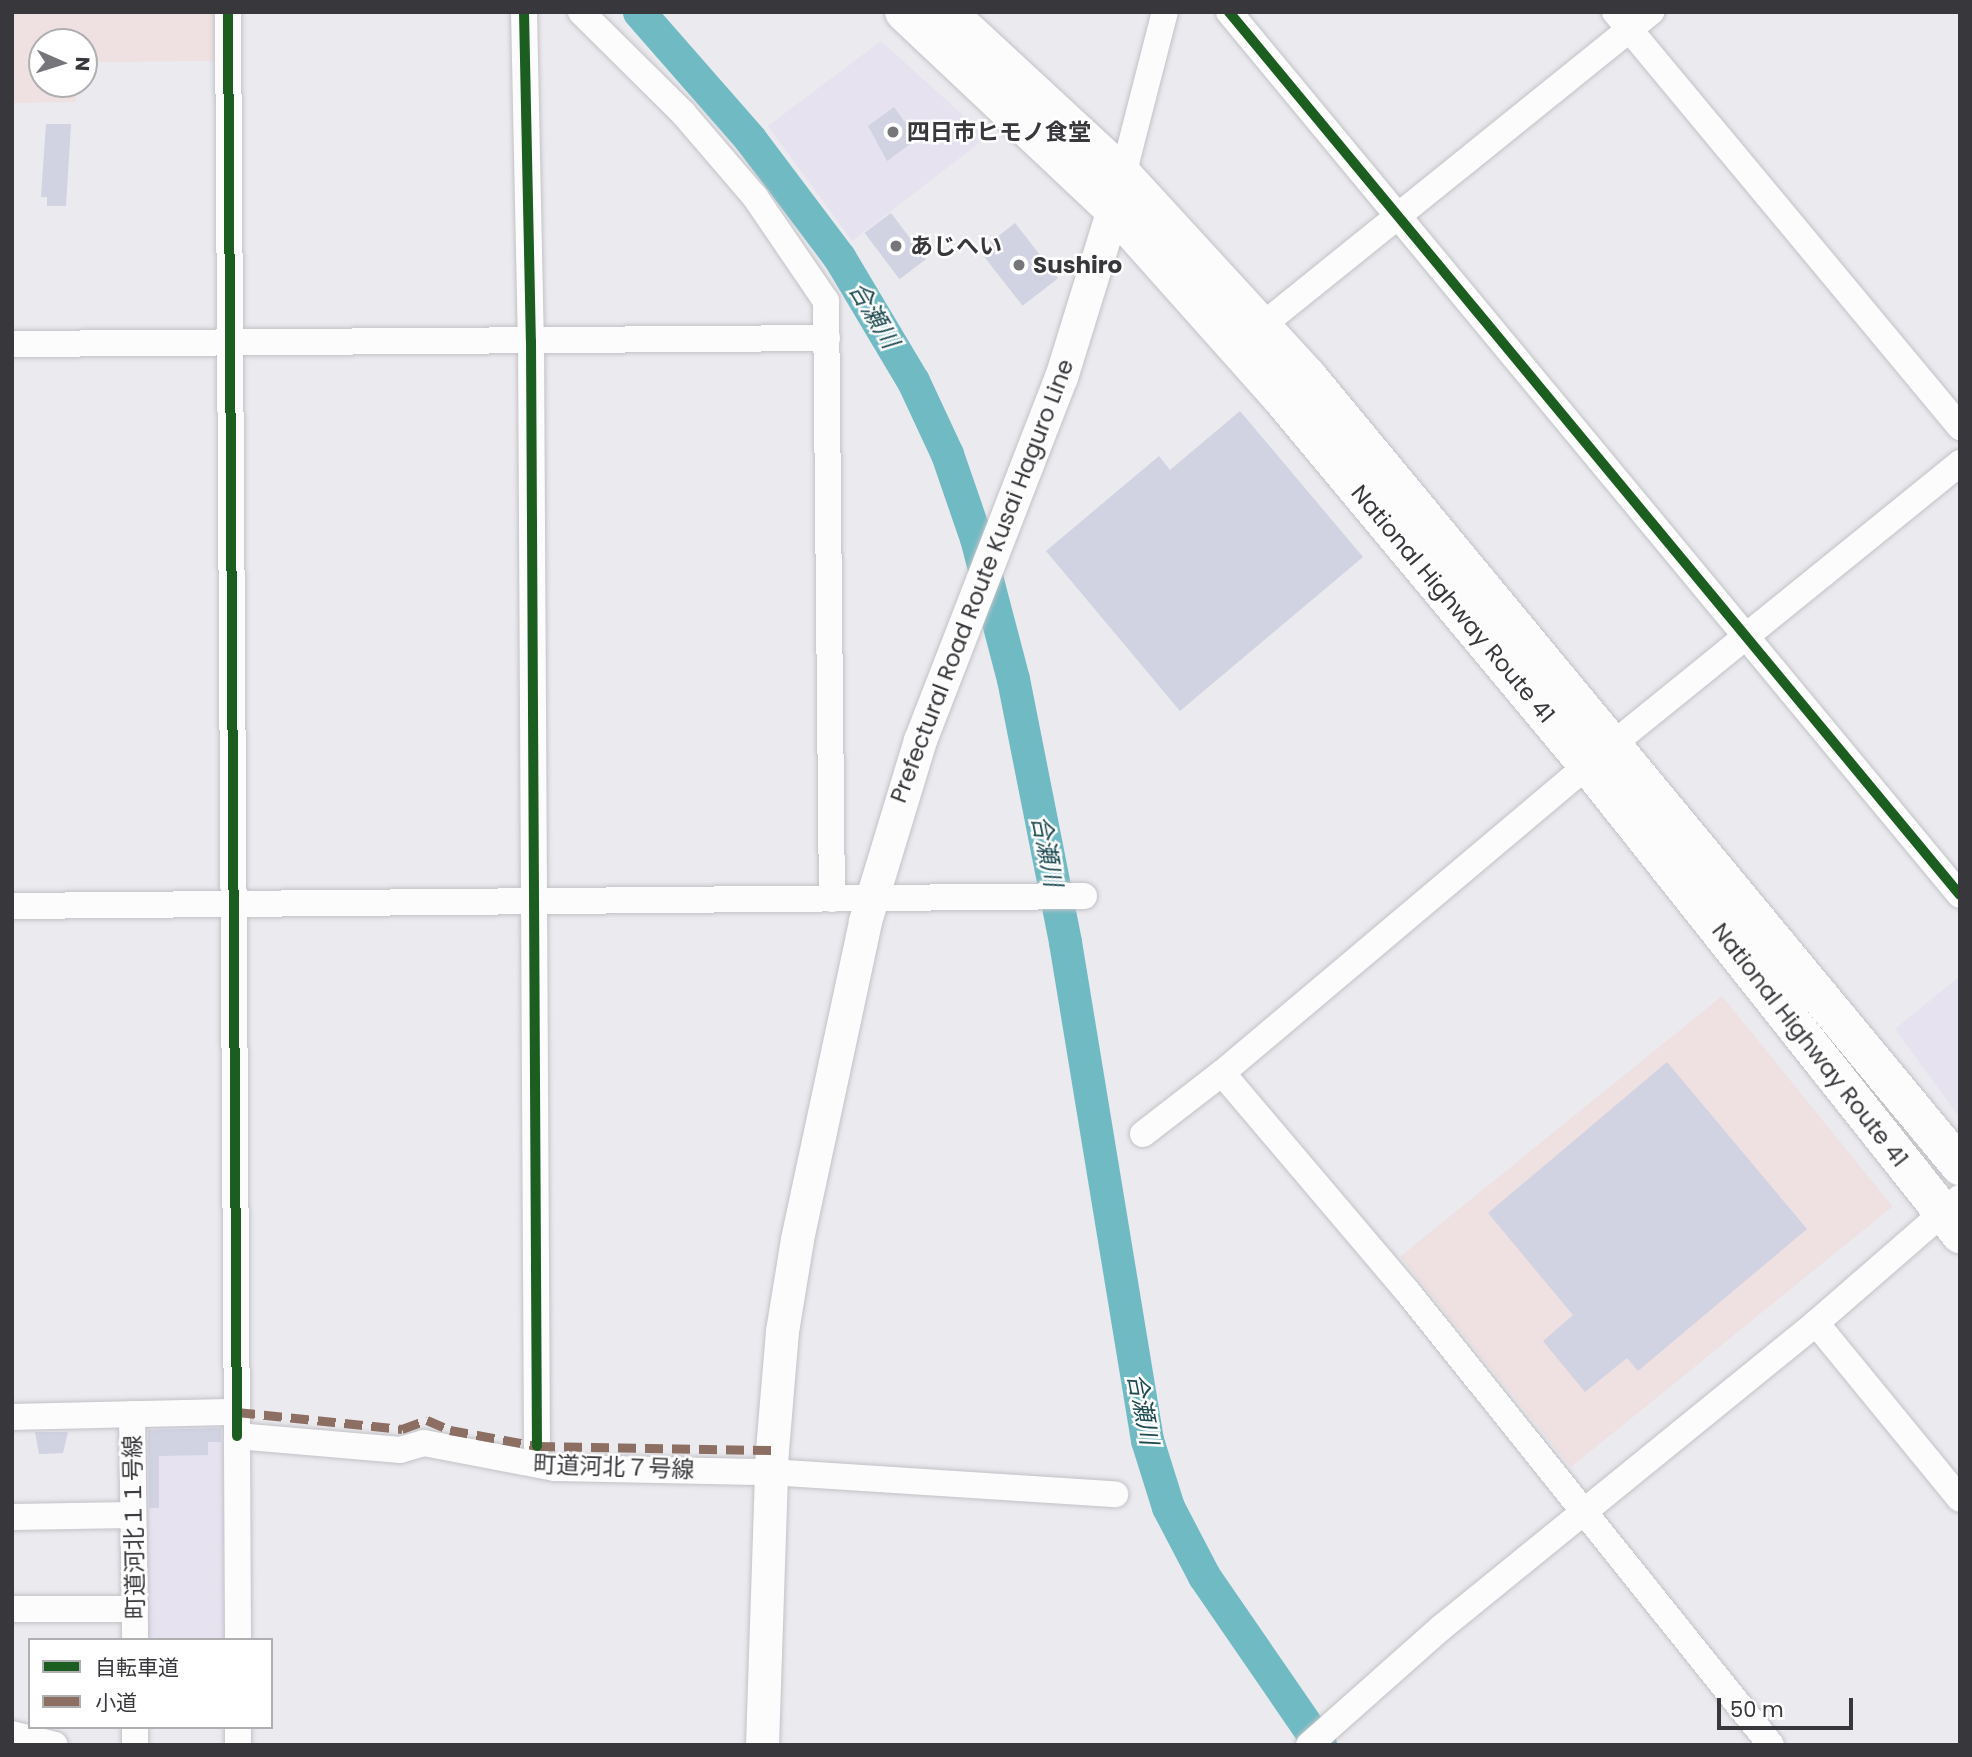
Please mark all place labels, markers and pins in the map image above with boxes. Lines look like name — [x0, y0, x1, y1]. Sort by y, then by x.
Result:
place label: 四日市ヒモノ食堂 — [907, 118, 1091, 146]
marker: 四日市ヒモノ食堂 — [885, 124, 901, 140]
place label: あじへい — [910, 232, 1002, 260]
marker: あじへい — [888, 238, 904, 254]
place label: Sushiro — [1033, 251, 1122, 279]
marker: Sushiro — [1011, 257, 1027, 273]

